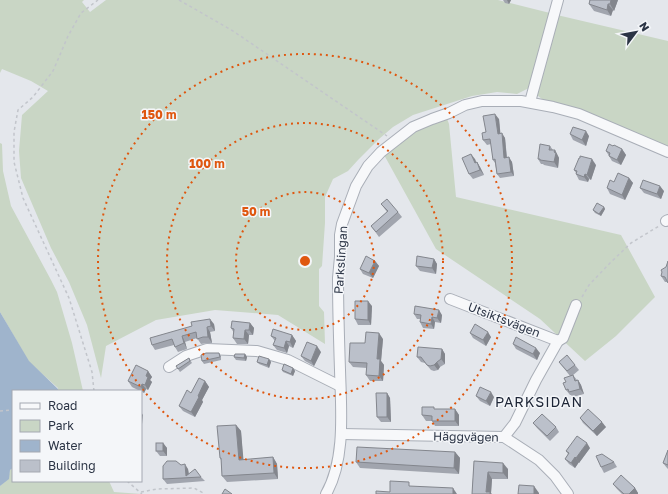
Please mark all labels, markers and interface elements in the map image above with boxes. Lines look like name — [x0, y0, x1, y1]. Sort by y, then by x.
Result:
north arrow — [616, 12, 656, 52]
text: N — [637, 19, 653, 33]
text: 150 m — [142, 107, 176, 122]
text: 100 m — [189, 156, 225, 171]
text: 50 m — [242, 204, 270, 219]
street label: Parkslingan — [331, 225, 350, 295]
centre of rings — [298, 254, 312, 268]
street label: Utsiktsvägen — [466, 299, 542, 340]
legend — [12, 390, 142, 482]
district label: PARKSIDAN — [495, 393, 583, 410]
text: Road — [48, 398, 77, 413]
text: Park — [48, 418, 74, 433]
street label: Häggvägen — [433, 428, 499, 445]
text: Water — [48, 438, 82, 453]
text: Building — [48, 458, 96, 473]

